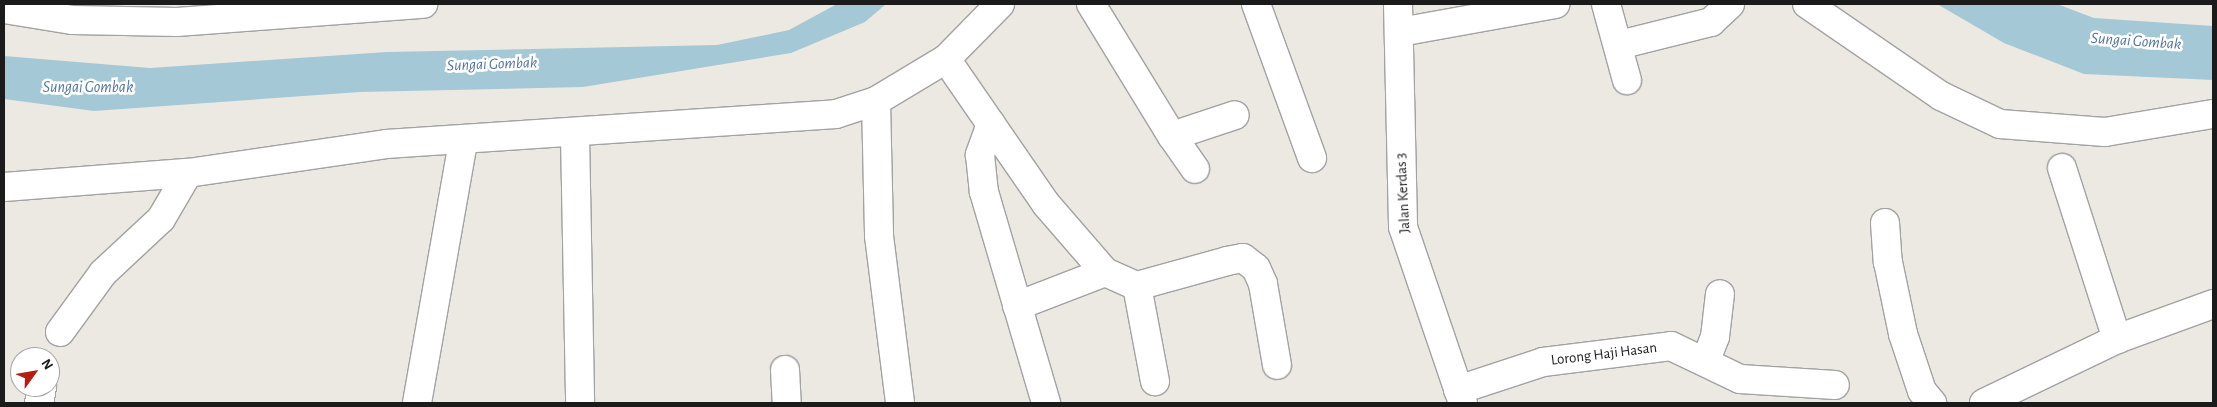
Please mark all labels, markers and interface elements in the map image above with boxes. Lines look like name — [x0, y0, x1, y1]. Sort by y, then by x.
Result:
water label: Sungai Gombak — [2090, 28, 2182, 54]
water label: Sungai Gombak — [446, 53, 538, 75]
water label: Sungai Gombak — [43, 77, 133, 97]
street label: Jalan Kerdas 3 — [1392, 152, 1414, 234]
street label: Lorong Haji Hasan — [1550, 339, 1658, 369]
north arrow — [10, 347, 60, 397]
text: N — [38, 357, 55, 372]

